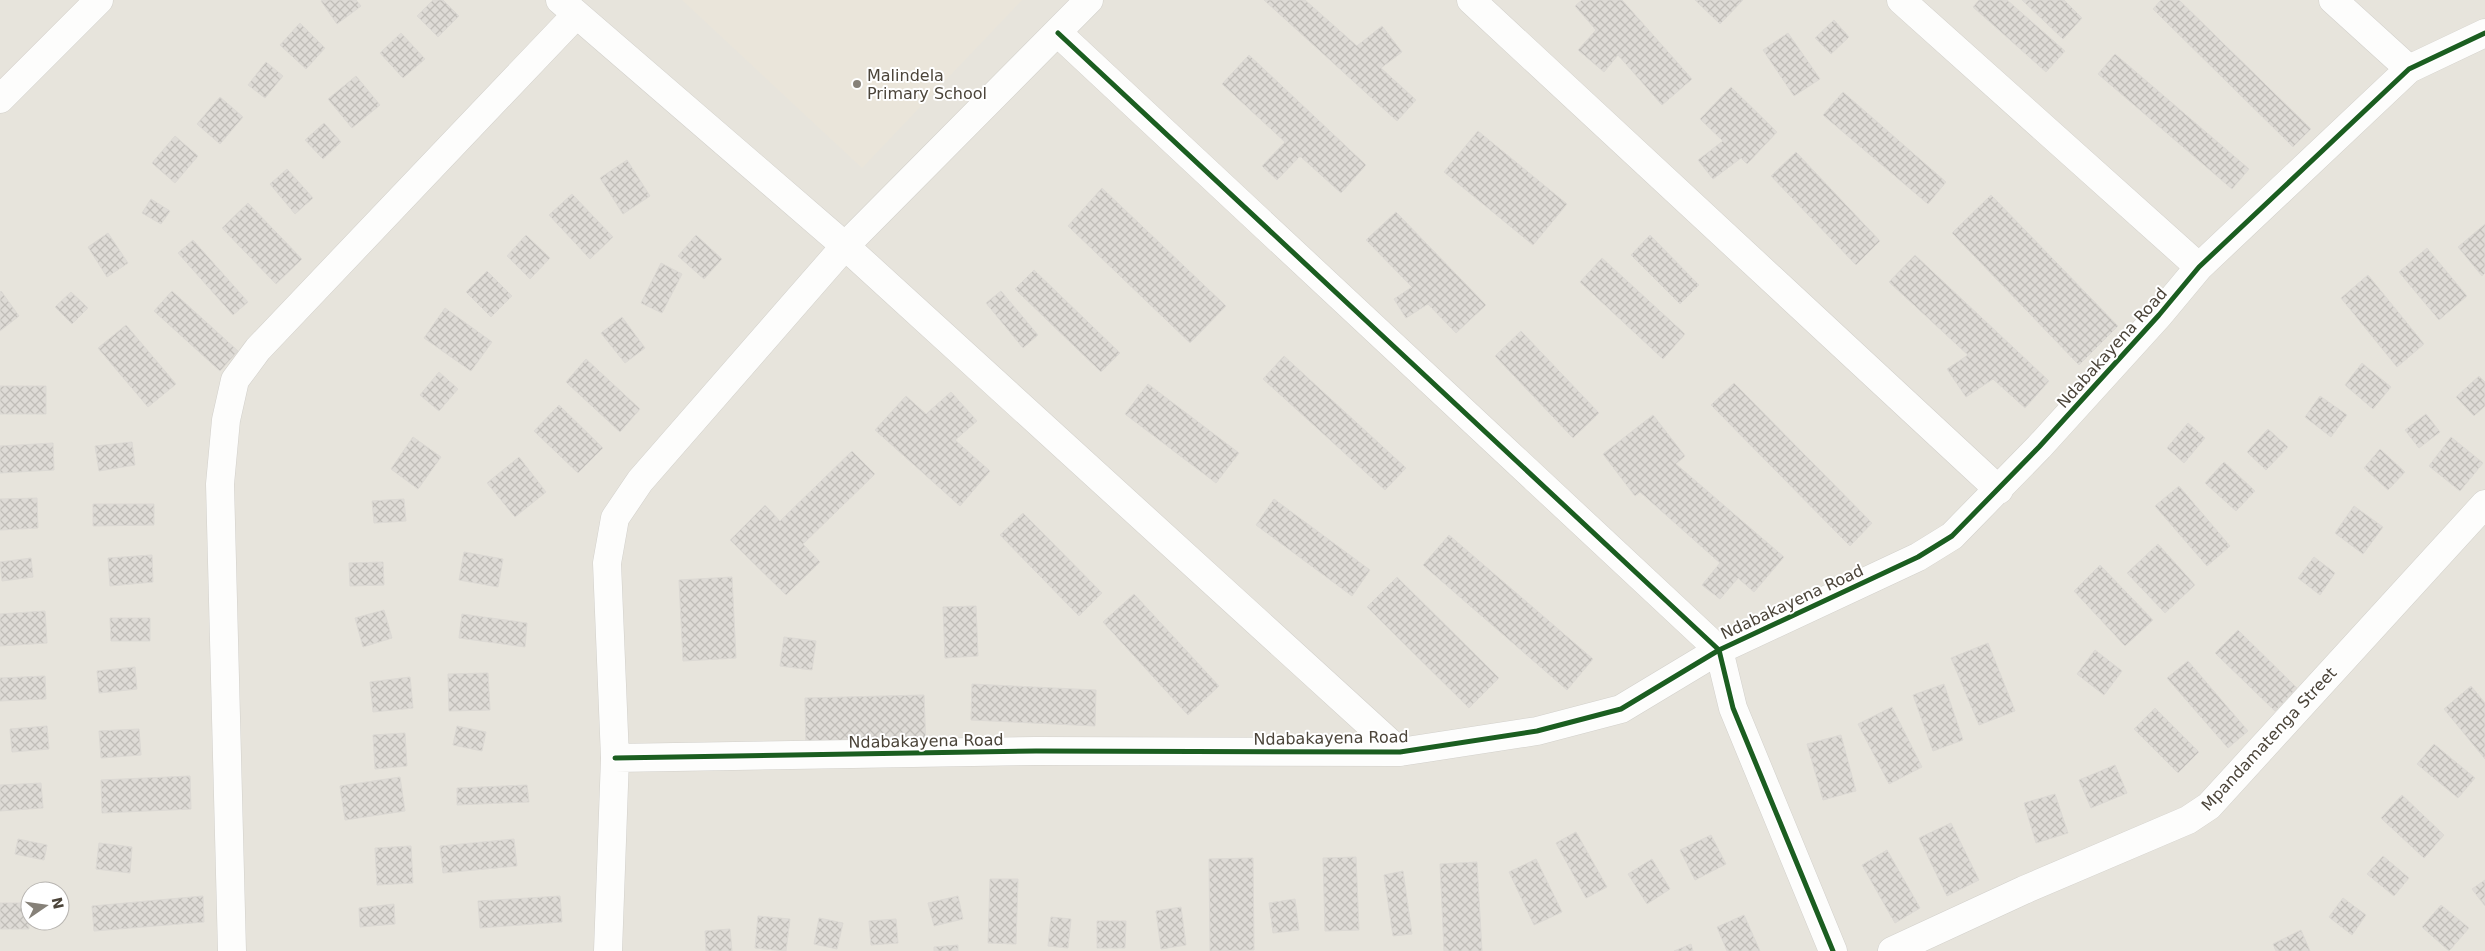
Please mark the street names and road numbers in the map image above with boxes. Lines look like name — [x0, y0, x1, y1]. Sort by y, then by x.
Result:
street label: Ndabakayena Road — [2053, 284, 2171, 412]
street label: Ndabakayena Road — [1718, 561, 1866, 643]
street label: Mpandamatenga Street — [2198, 663, 2340, 815]
street label: Ndabakayena Road — [1253, 727, 1409, 749]
street label: Ndabakayena Road — [848, 730, 1004, 752]

